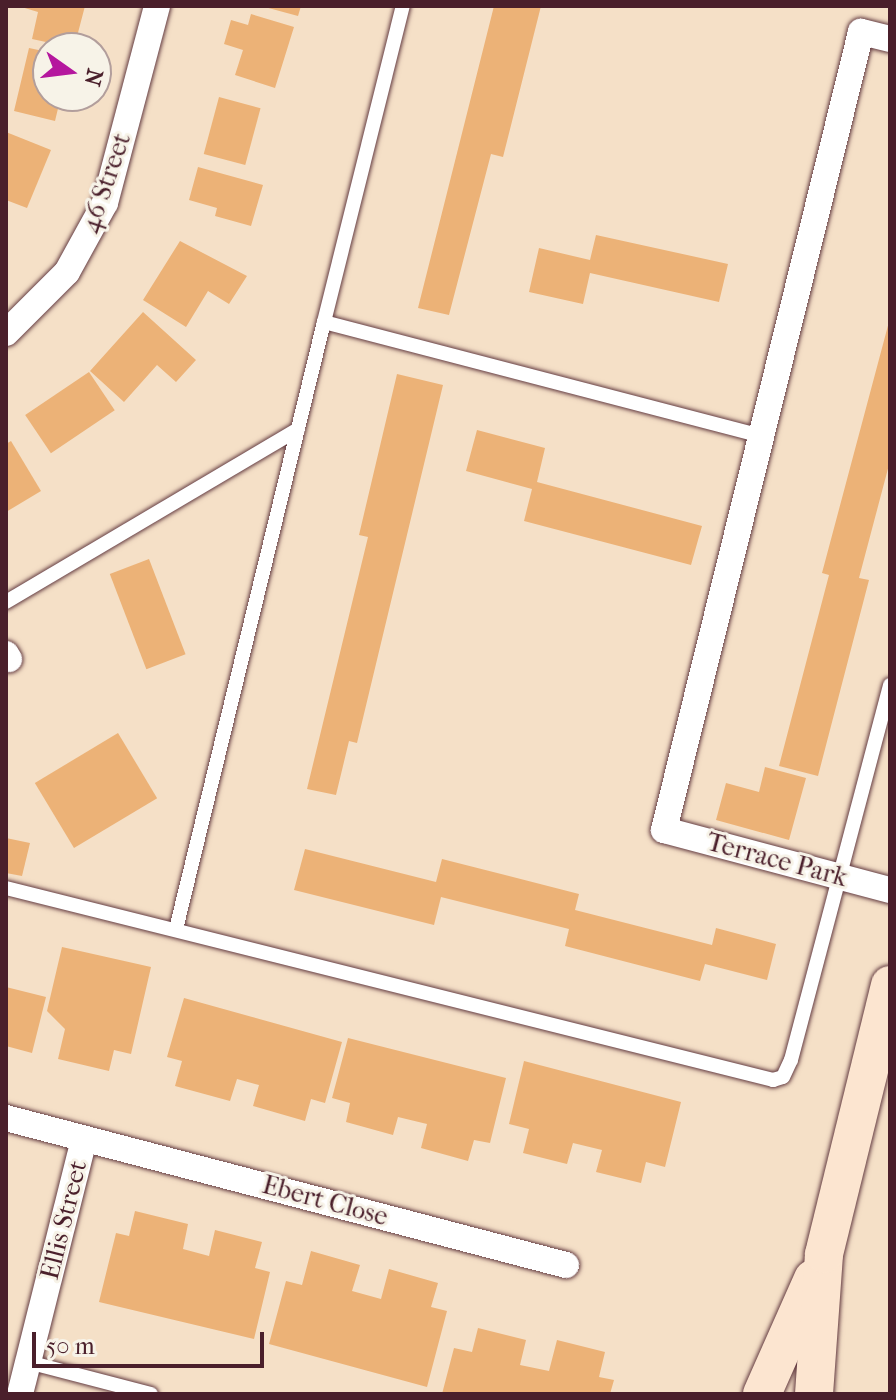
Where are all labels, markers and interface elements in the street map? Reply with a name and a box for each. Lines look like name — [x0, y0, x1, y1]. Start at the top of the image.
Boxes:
north arrow — [32, 32, 112, 112]
text: N — [79, 66, 108, 89]
street label: 46 Street — [74, 129, 138, 237]
street label: Terrace Park — [703, 826, 851, 894]
street label: Ellis Street — [34, 1157, 94, 1283]
street label: Ebert Close — [259, 1169, 391, 1233]
scale bar — [36, 1316, 268, 1366]
text: 50 m — [46, 1332, 95, 1360]

